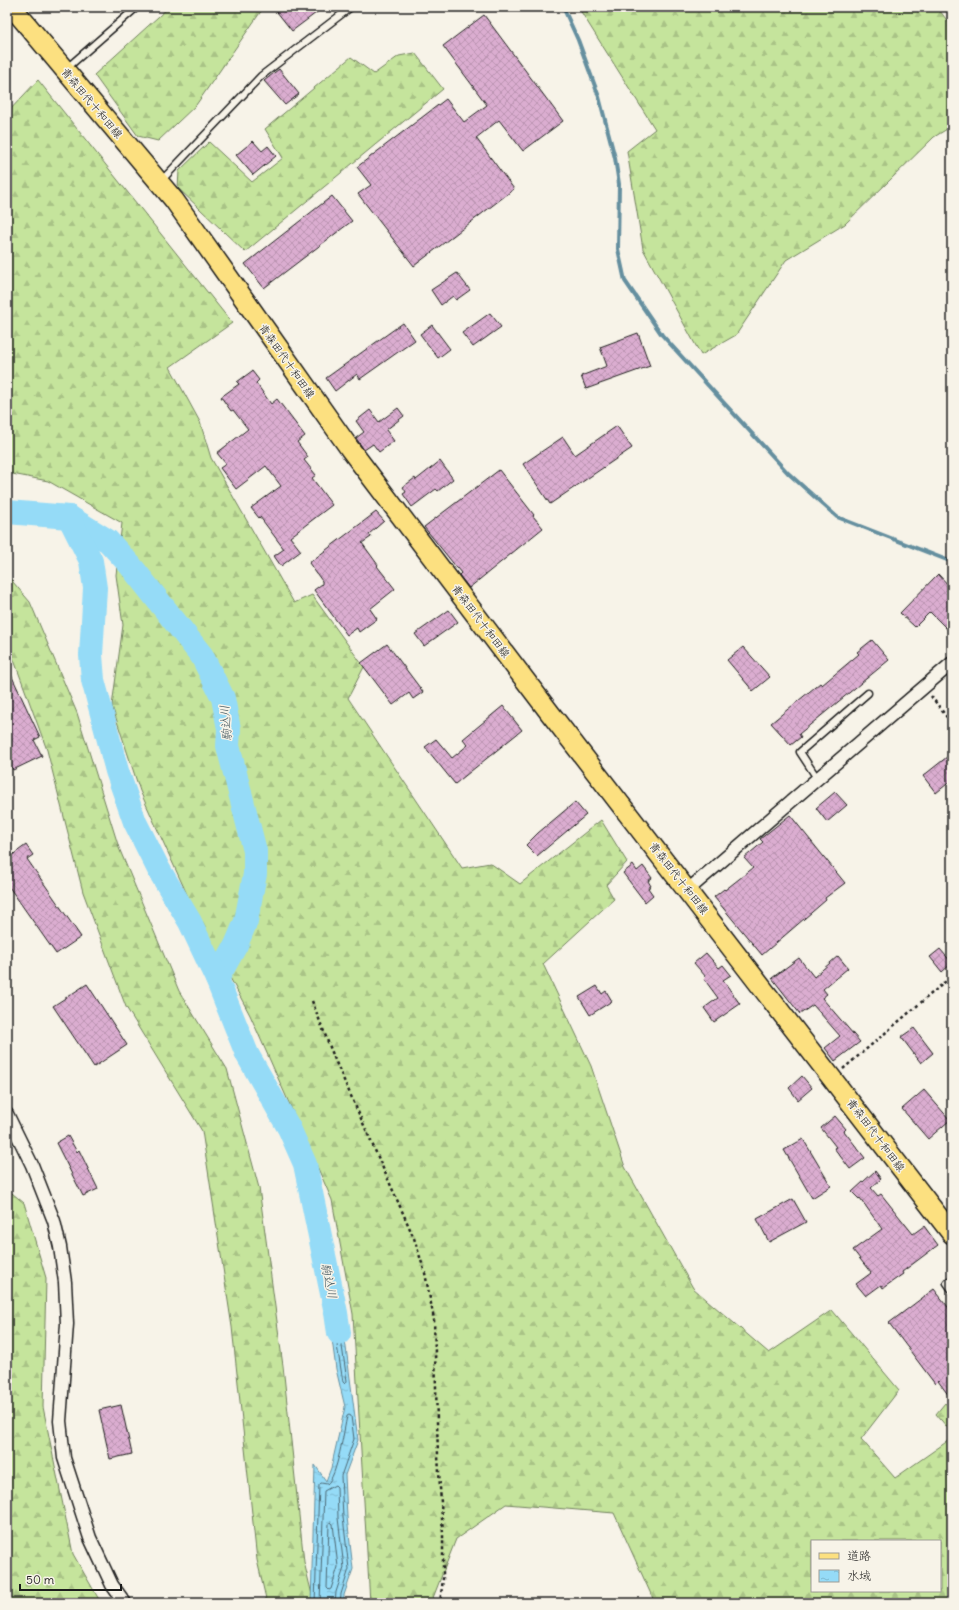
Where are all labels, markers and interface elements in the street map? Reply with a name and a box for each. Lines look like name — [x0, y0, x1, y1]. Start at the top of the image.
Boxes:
street label: 青森田代十和田線 — [58, 65, 126, 141]
street label: 青森田代十和田線 — [256, 321, 318, 401]
street label: 青森田代十和田線 — [449, 582, 513, 660]
water label: 駒込川 — [216, 704, 235, 742]
street label: 青森田代十和田線 — [646, 839, 712, 917]
street label: 青森田代十和田線 — [844, 1096, 908, 1174]
water label: 駒込川 — [318, 1262, 341, 1300]
legend — [811, 1540, 941, 1592]
text: 道路 — [847, 1548, 871, 1563]
scale bar — [20, 1566, 121, 1592]
text: 水域 — [847, 1568, 871, 1583]
text: 50 m — [26, 1572, 55, 1587]

